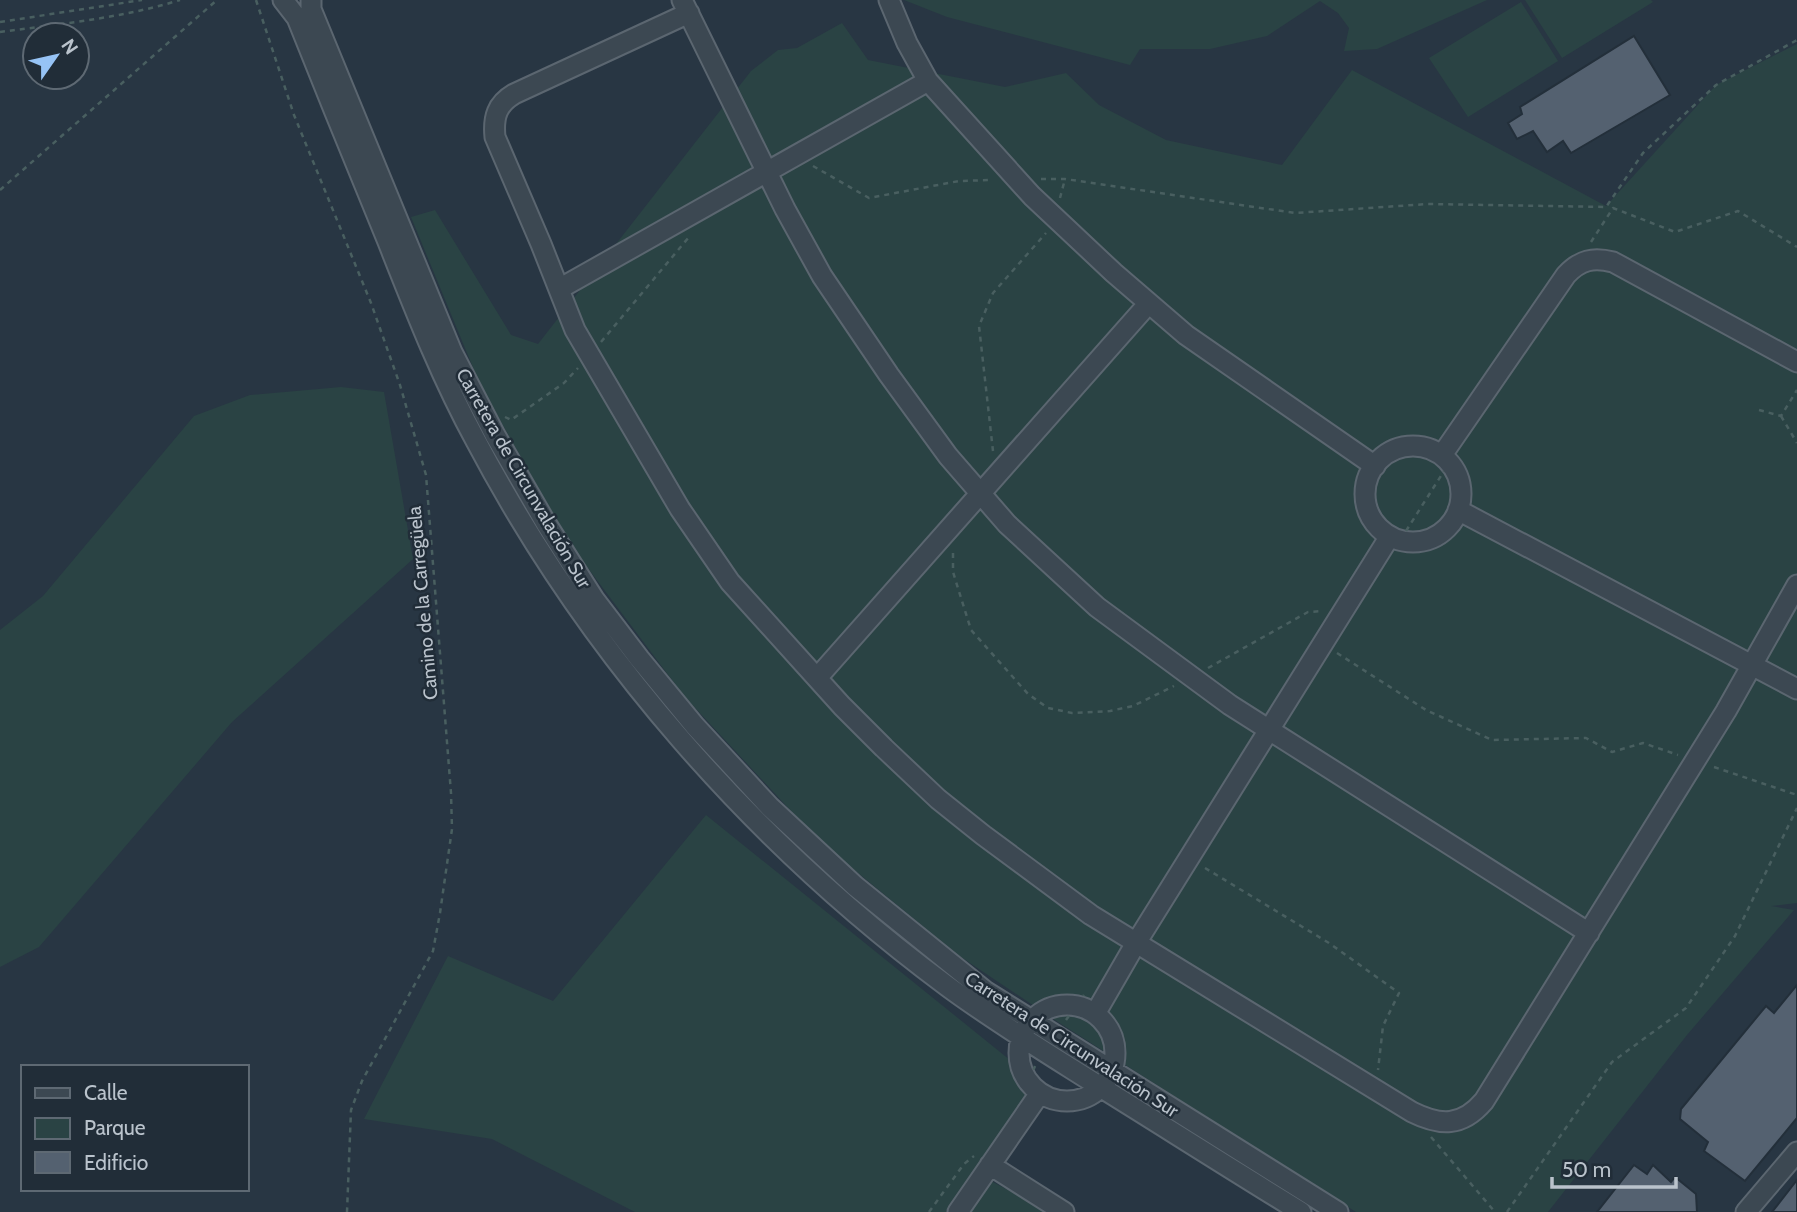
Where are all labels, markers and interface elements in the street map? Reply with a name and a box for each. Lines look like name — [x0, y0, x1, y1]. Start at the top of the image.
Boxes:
north arrow — [21, 21, 91, 91]
text: N — [56, 35, 83, 59]
street label: Carretera de Circunvalación Sur — [451, 364, 596, 592]
street label: Camino de la Carregüela — [403, 505, 442, 701]
street label: Carretera de Circunvalación Sur — [961, 967, 1183, 1122]
legend — [21, 1065, 248, 1191]
text: Calle — [84, 1080, 128, 1105]
text: Parque — [84, 1115, 146, 1140]
scale bar — [1552, 1146, 1676, 1190]
text: Edificio — [84, 1150, 148, 1175]
text: 50 m — [1562, 1157, 1611, 1182]

